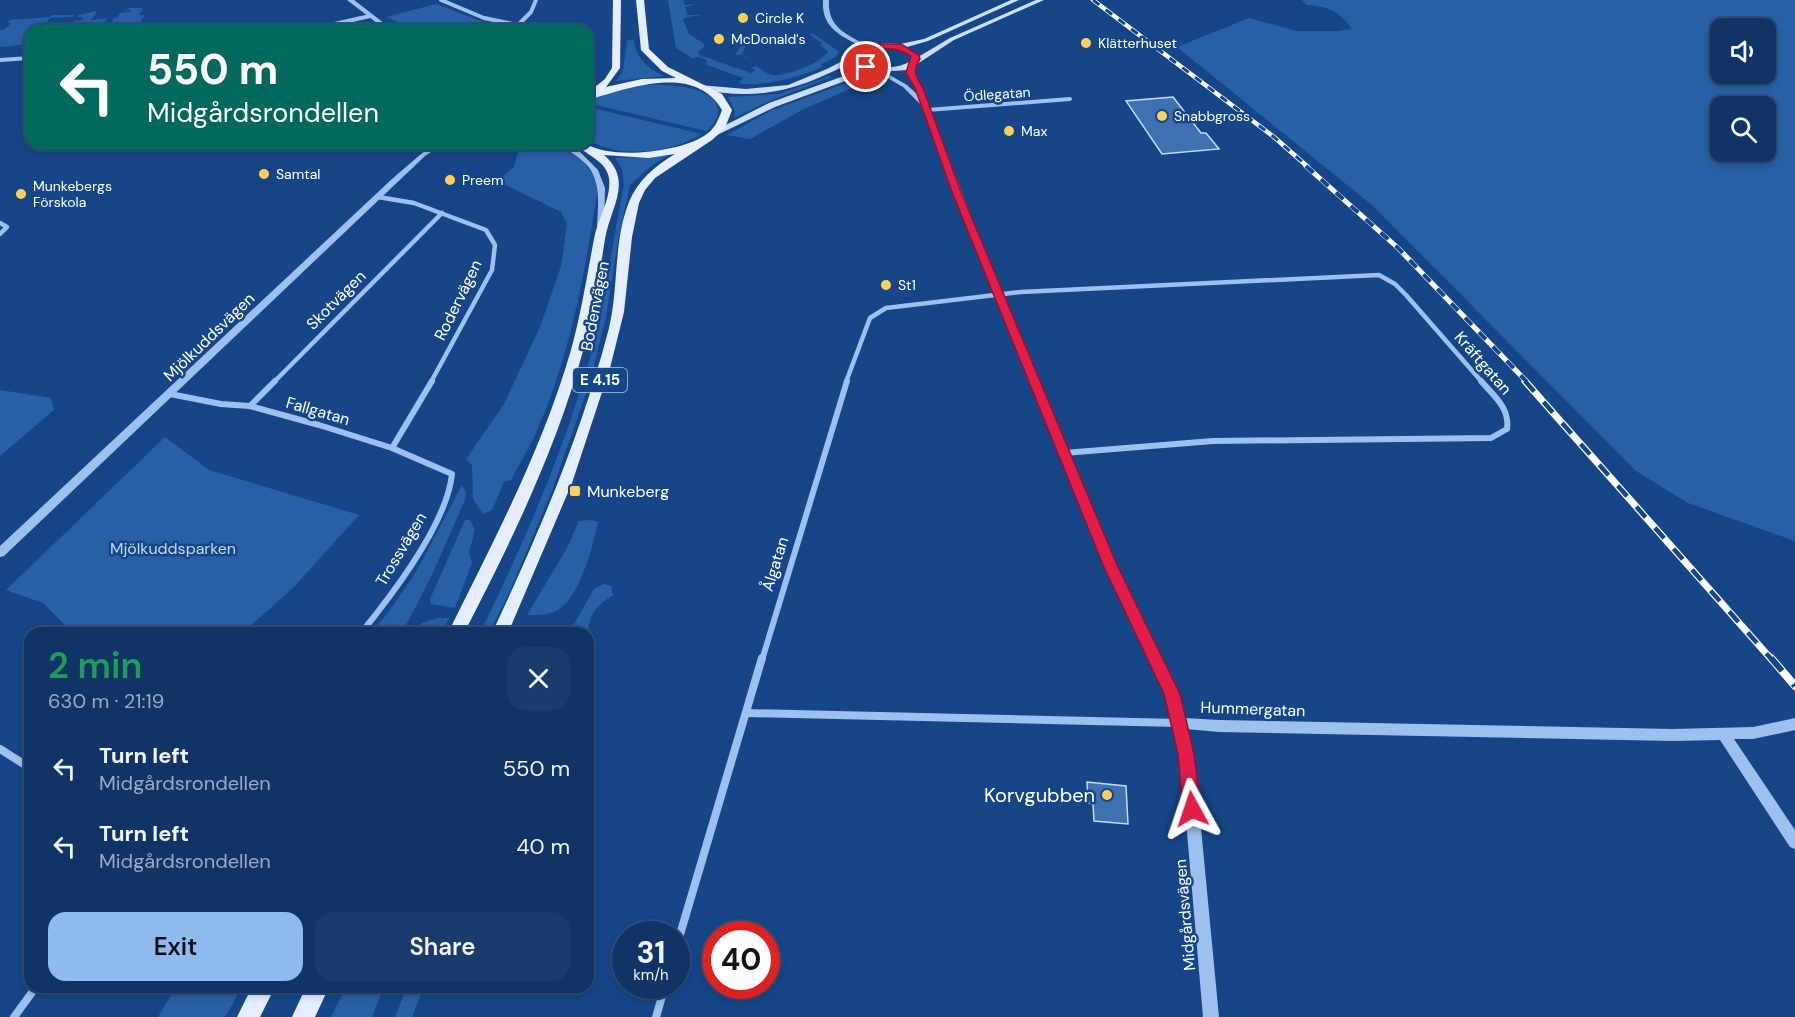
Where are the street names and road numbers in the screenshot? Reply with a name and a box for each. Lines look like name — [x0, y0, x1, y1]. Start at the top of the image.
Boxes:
street label: Ödlegatan — [963, 83, 1031, 105]
street label: Rodervägen — [429, 256, 487, 344]
street label: Bodenvägen — [576, 259, 614, 353]
street label: Skotvägen — [302, 266, 370, 334]
street label: Mjölkuddsvägen — [159, 288, 259, 386]
street label: Kräftgatan — [1450, 327, 1516, 399]
road number: E 4.15 — [573, 368, 627, 392]
street label: Fallgatan — [284, 392, 352, 430]
street label: Trossvägen — [371, 508, 431, 590]
street label: Ålgatan — [757, 534, 793, 594]
street label: Hummergatan — [1200, 697, 1306, 721]
street label: Midgårdsvägen — [1170, 858, 1200, 972]

